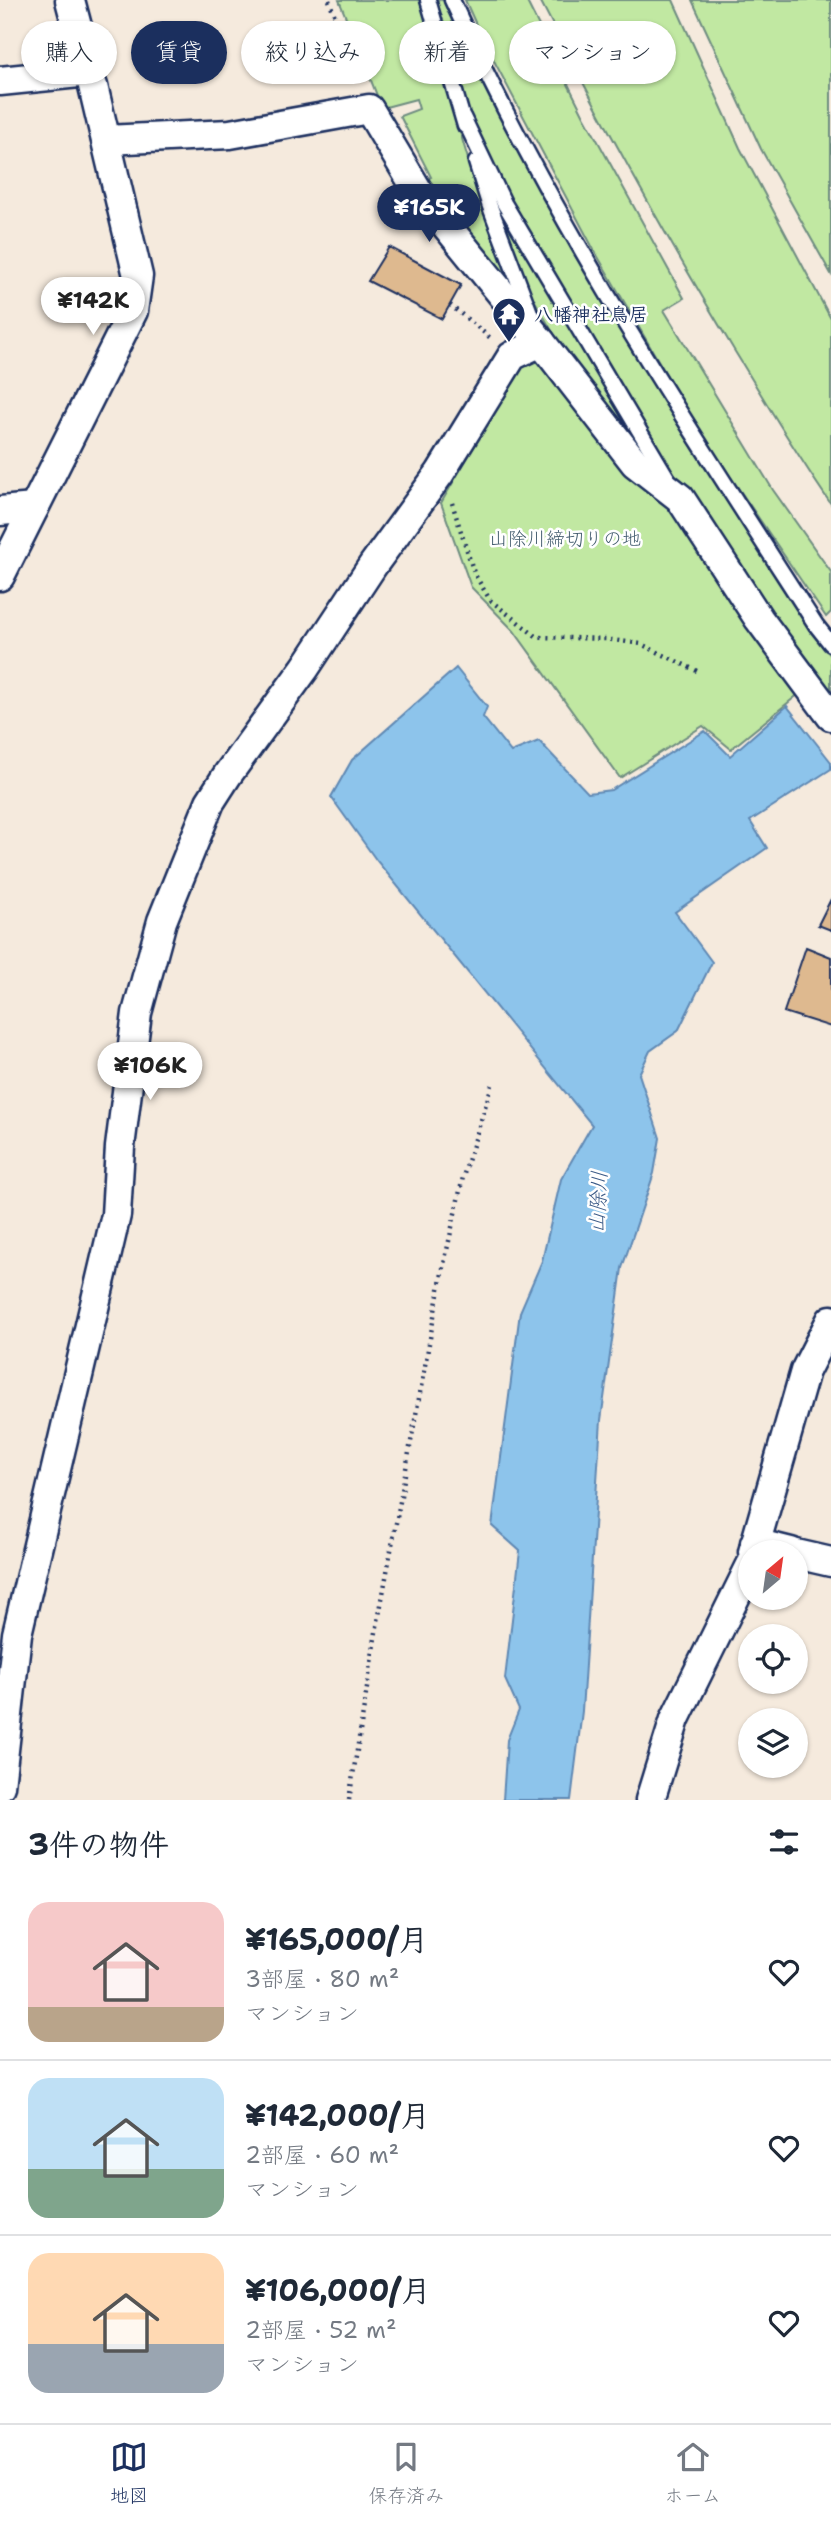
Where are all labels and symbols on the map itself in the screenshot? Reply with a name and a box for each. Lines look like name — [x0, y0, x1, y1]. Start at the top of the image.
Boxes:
pin: ¥165K — [380, 184, 478, 244]
pin: ¥142K — [44, 278, 142, 337]
temple icon: 八幡神社鳥居 — [490, 295, 528, 344]
place label: 八幡神社鳥居 — [534, 302, 648, 327]
park label: 山除川締切りの地 — [489, 526, 641, 551]
pin: ¥106K — [101, 1042, 199, 1102]
water label: 山除川 — [582, 1170, 614, 1234]
north arrow — [738, 1540, 808, 1610]

